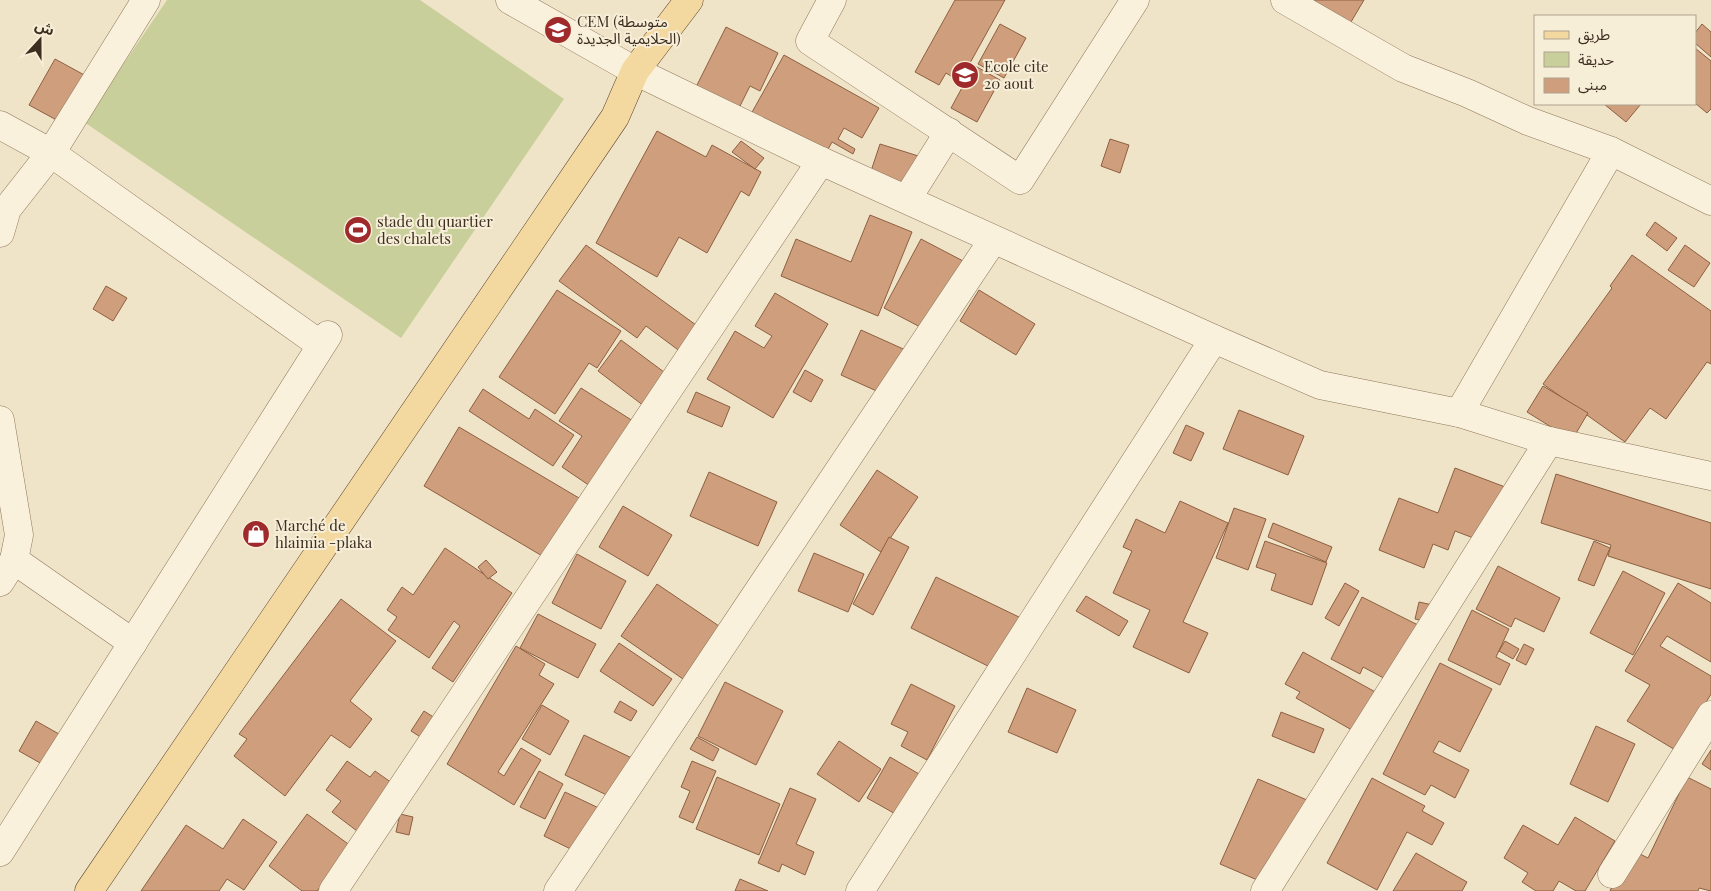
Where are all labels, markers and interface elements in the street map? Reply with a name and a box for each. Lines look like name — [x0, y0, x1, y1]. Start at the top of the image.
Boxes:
place label: CEM (متوسطة الحلايمية الجديدة) — [577, 11, 681, 48]
north arrow — [15, 15, 65, 65]
text: ش — [32, 15, 57, 40]
school or university icon: CEM (متوسطة الحلايمية الجديدة) — [543, 15, 573, 45]
legend — [1534, 15, 1696, 105]
text: طريق — [1578, 24, 1610, 45]
text: حديقة — [1578, 49, 1614, 69]
place label: Ecole cite 20 aout — [984, 56, 1049, 93]
school or university icon: Ecole cite 20 aout — [950, 60, 980, 90]
text: مبنى — [1578, 74, 1607, 94]
place label: stade du quartier des chalets — [377, 211, 493, 248]
sports icon: stade du quartier des chalets — [343, 215, 373, 245]
place label: Marché de hlaimia -plaka — [275, 515, 373, 552]
shop icon: Marché de hlaimia -plaka — [241, 519, 271, 549]

